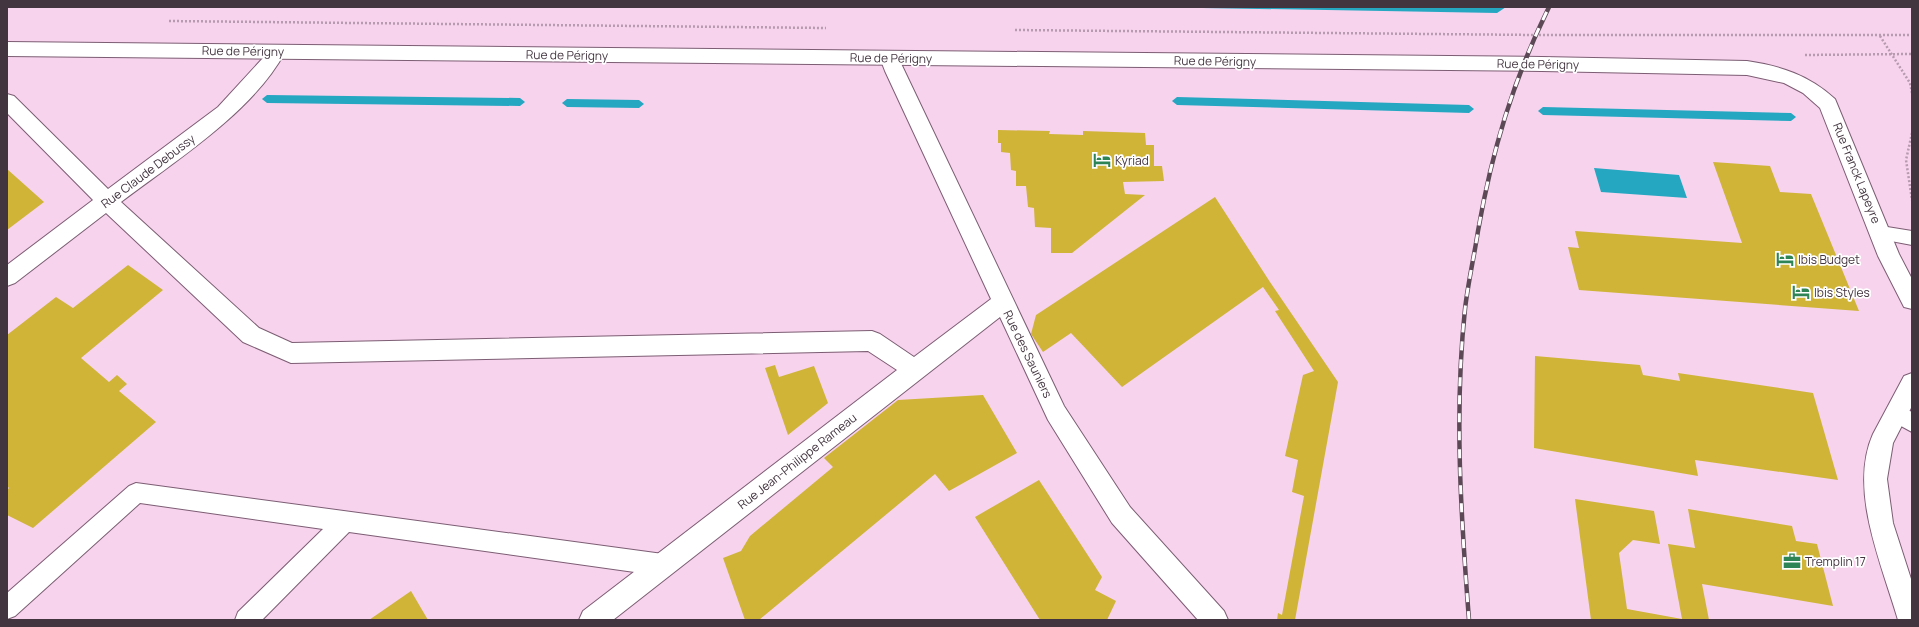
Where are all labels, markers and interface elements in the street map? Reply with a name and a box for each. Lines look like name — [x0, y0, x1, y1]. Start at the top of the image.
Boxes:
street label: Rue de Périgny — [202, 42, 285, 60]
street label: Rue de Périgny — [526, 46, 609, 64]
street label: Rue de Périgny — [850, 49, 933, 67]
street label: Rue de Périgny — [1174, 52, 1257, 70]
street label: Rue de Périgny — [1497, 55, 1580, 73]
street label: Rue Franck Lapeyre — [1829, 120, 1885, 226]
street label: Rue Claude Debussy — [97, 130, 199, 212]
hotel icon: Kyriad — [1092, 150, 1112, 170]
place label: Kyriad — [1115, 152, 1149, 169]
hotel icon: Ibis Budget — [1775, 249, 1795, 269]
place label: Ibis Budget — [1798, 251, 1860, 268]
hotel icon: Ibis Styles — [1791, 282, 1811, 302]
place label: Ibis Styles — [1814, 284, 1870, 301]
street label: Rue des Sauniers — [999, 307, 1057, 401]
street label: Rue Jean-Philippe Rameau — [734, 409, 860, 513]
office icon: Tremplin 17 — [1782, 551, 1802, 571]
place label: Tremplin 17 — [1805, 553, 1866, 570]

